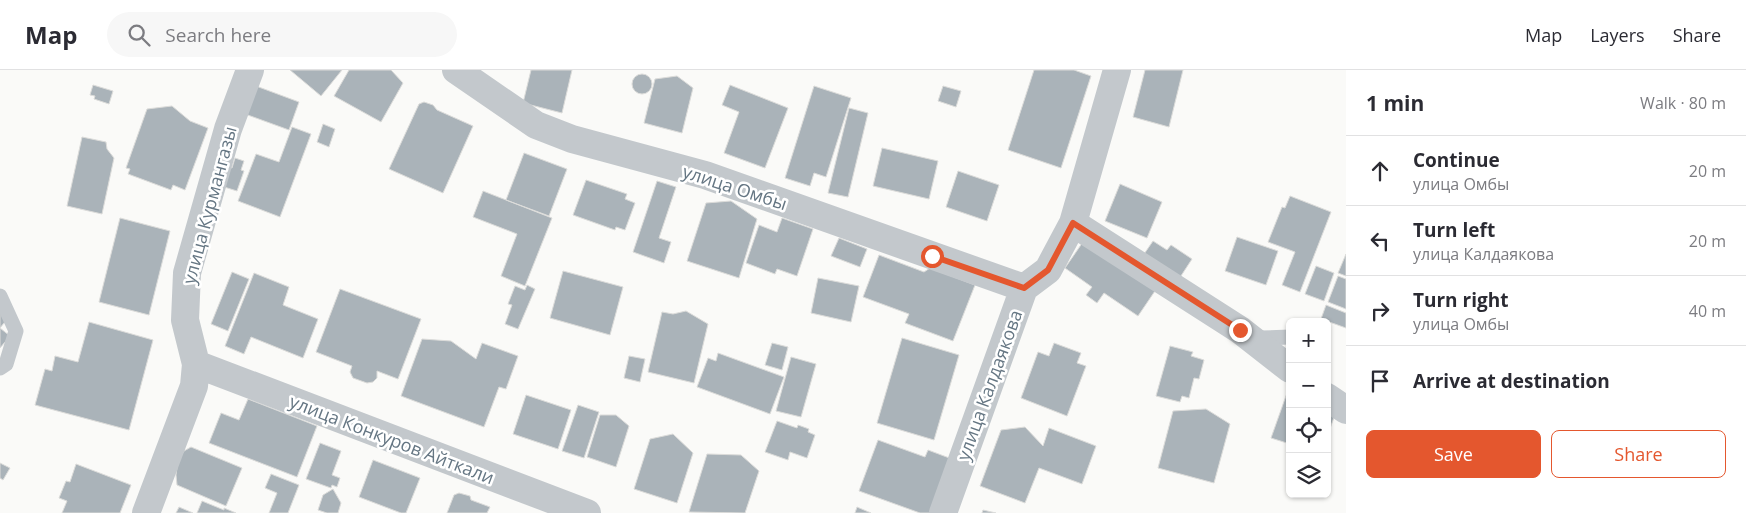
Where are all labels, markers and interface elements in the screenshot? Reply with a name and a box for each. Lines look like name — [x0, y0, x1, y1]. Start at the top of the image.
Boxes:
search box — [107, 12, 457, 57]
text: Map — [25, 18, 77, 51]
icon: search — [125, 21, 153, 49]
text: Search here — [165, 22, 271, 48]
text: Map — [1525, 23, 1562, 47]
text: Layers — [1590, 23, 1645, 47]
text: Share — [1673, 23, 1721, 47]
text: 1 min — [1366, 89, 1424, 117]
text: Walk · 80 m — [1640, 92, 1726, 114]
street label: улица Курмангазы — [176, 123, 242, 287]
text: Continue — [1413, 147, 1500, 173]
icon: ahead — [1366, 157, 1394, 185]
street label: улица Омбы — [680, 159, 790, 215]
text: 20 m — [1689, 160, 1726, 182]
text: улица Омбы — [1413, 173, 1509, 195]
text: Turn left — [1413, 217, 1495, 243]
icon: left — [1366, 227, 1394, 255]
text: 20 m — [1689, 230, 1726, 252]
text: улица Калдаякова — [1413, 243, 1554, 265]
route start — [921, 245, 944, 268]
text: Turn right — [1413, 287, 1508, 313]
icon: right — [1366, 297, 1394, 325]
text: 40 m — [1689, 300, 1726, 322]
street label: улица Калдаякова — [951, 306, 1027, 464]
text: улица Омбы — [1413, 313, 1509, 335]
map controls — [1286, 318, 1331, 498]
button: + — [1286, 318, 1331, 363]
route end — [1229, 319, 1252, 342]
button: − — [1286, 363, 1331, 408]
icon: arrive — [1366, 367, 1394, 395]
text: Arrive at destination — [1413, 368, 1610, 394]
street label: улица Конкуров Айткали — [286, 389, 498, 489]
button: locate — [1286, 408, 1331, 453]
button: Save — [1366, 430, 1541, 478]
button: Share — [1551, 430, 1726, 478]
button: layers — [1286, 453, 1331, 498]

